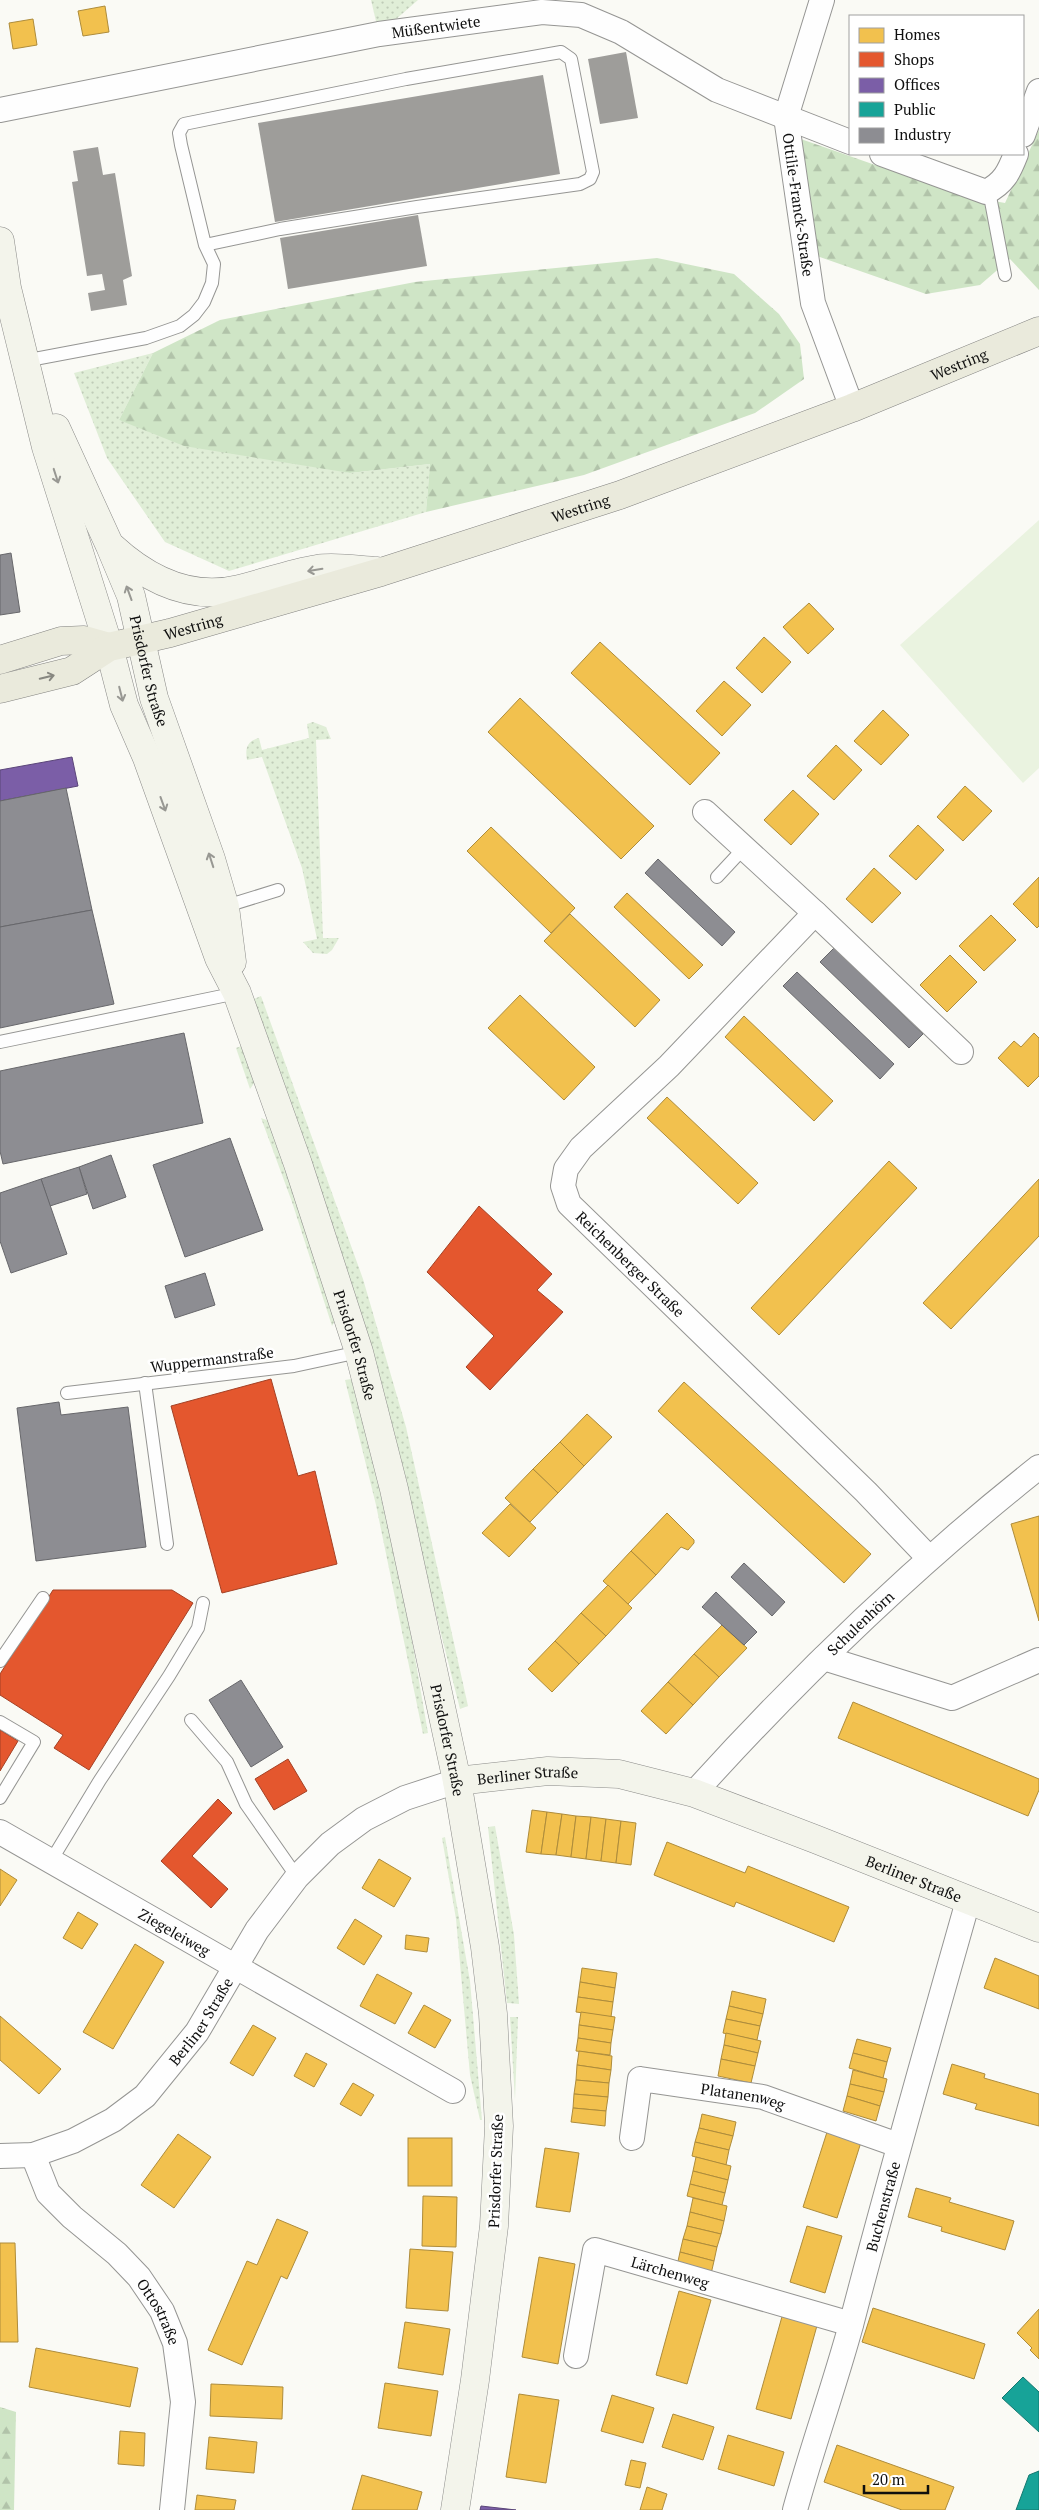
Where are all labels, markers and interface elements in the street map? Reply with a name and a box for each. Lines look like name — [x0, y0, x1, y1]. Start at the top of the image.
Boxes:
street label: Müßentwiete — [390, 10, 482, 42]
legend — [849, 15, 1024, 155]
text: Homes — [894, 24, 940, 44]
text: Shops — [894, 49, 934, 69]
text: Offices — [894, 74, 940, 94]
text: Public — [894, 99, 936, 119]
text: Industry — [894, 124, 951, 144]
street label: Ottilie-Franck-Straße — [778, 132, 819, 278]
street label: Westring — [927, 343, 991, 385]
one-way arrow — [51, 468, 61, 484]
street label: Westring — [549, 489, 613, 526]
one-way arrow — [308, 566, 324, 576]
one-way arrow — [124, 586, 133, 601]
street label: Westring — [162, 608, 226, 644]
street label: Prisdorfer Straße — [126, 613, 173, 729]
one-way arrow — [39, 672, 55, 681]
one-way arrow — [117, 686, 127, 702]
one-way arrow — [159, 795, 168, 811]
one-way arrow — [206, 852, 215, 868]
street label: Reichenberger Straße — [572, 1206, 689, 1321]
street label: Prisdorfer Straße — [330, 1287, 381, 1402]
street label: Wuppermanstraße — [149, 1342, 275, 1376]
street label: Schulenhörn — [822, 1586, 898, 1659]
street label: Prisdorfer Straße — [426, 1682, 469, 1798]
street label: Berliner Straße — [476, 1761, 579, 1789]
street label: Berliner Straße — [863, 1850, 965, 1906]
street label: Ziegeleiweg — [135, 1903, 215, 1961]
street label: Berliner Straße — [164, 1974, 237, 2069]
street label: Platanenweg — [699, 2078, 789, 2115]
street label: Prisdorfer Straße — [483, 2114, 507, 2228]
street label: Buchenstraße — [861, 2159, 904, 2254]
street label: Lärchenweg — [629, 2251, 713, 2293]
street label: Ottostraße — [133, 2274, 185, 2348]
scale bar — [864, 2462, 928, 2494]
text: 20 m — [872, 2469, 905, 2489]

